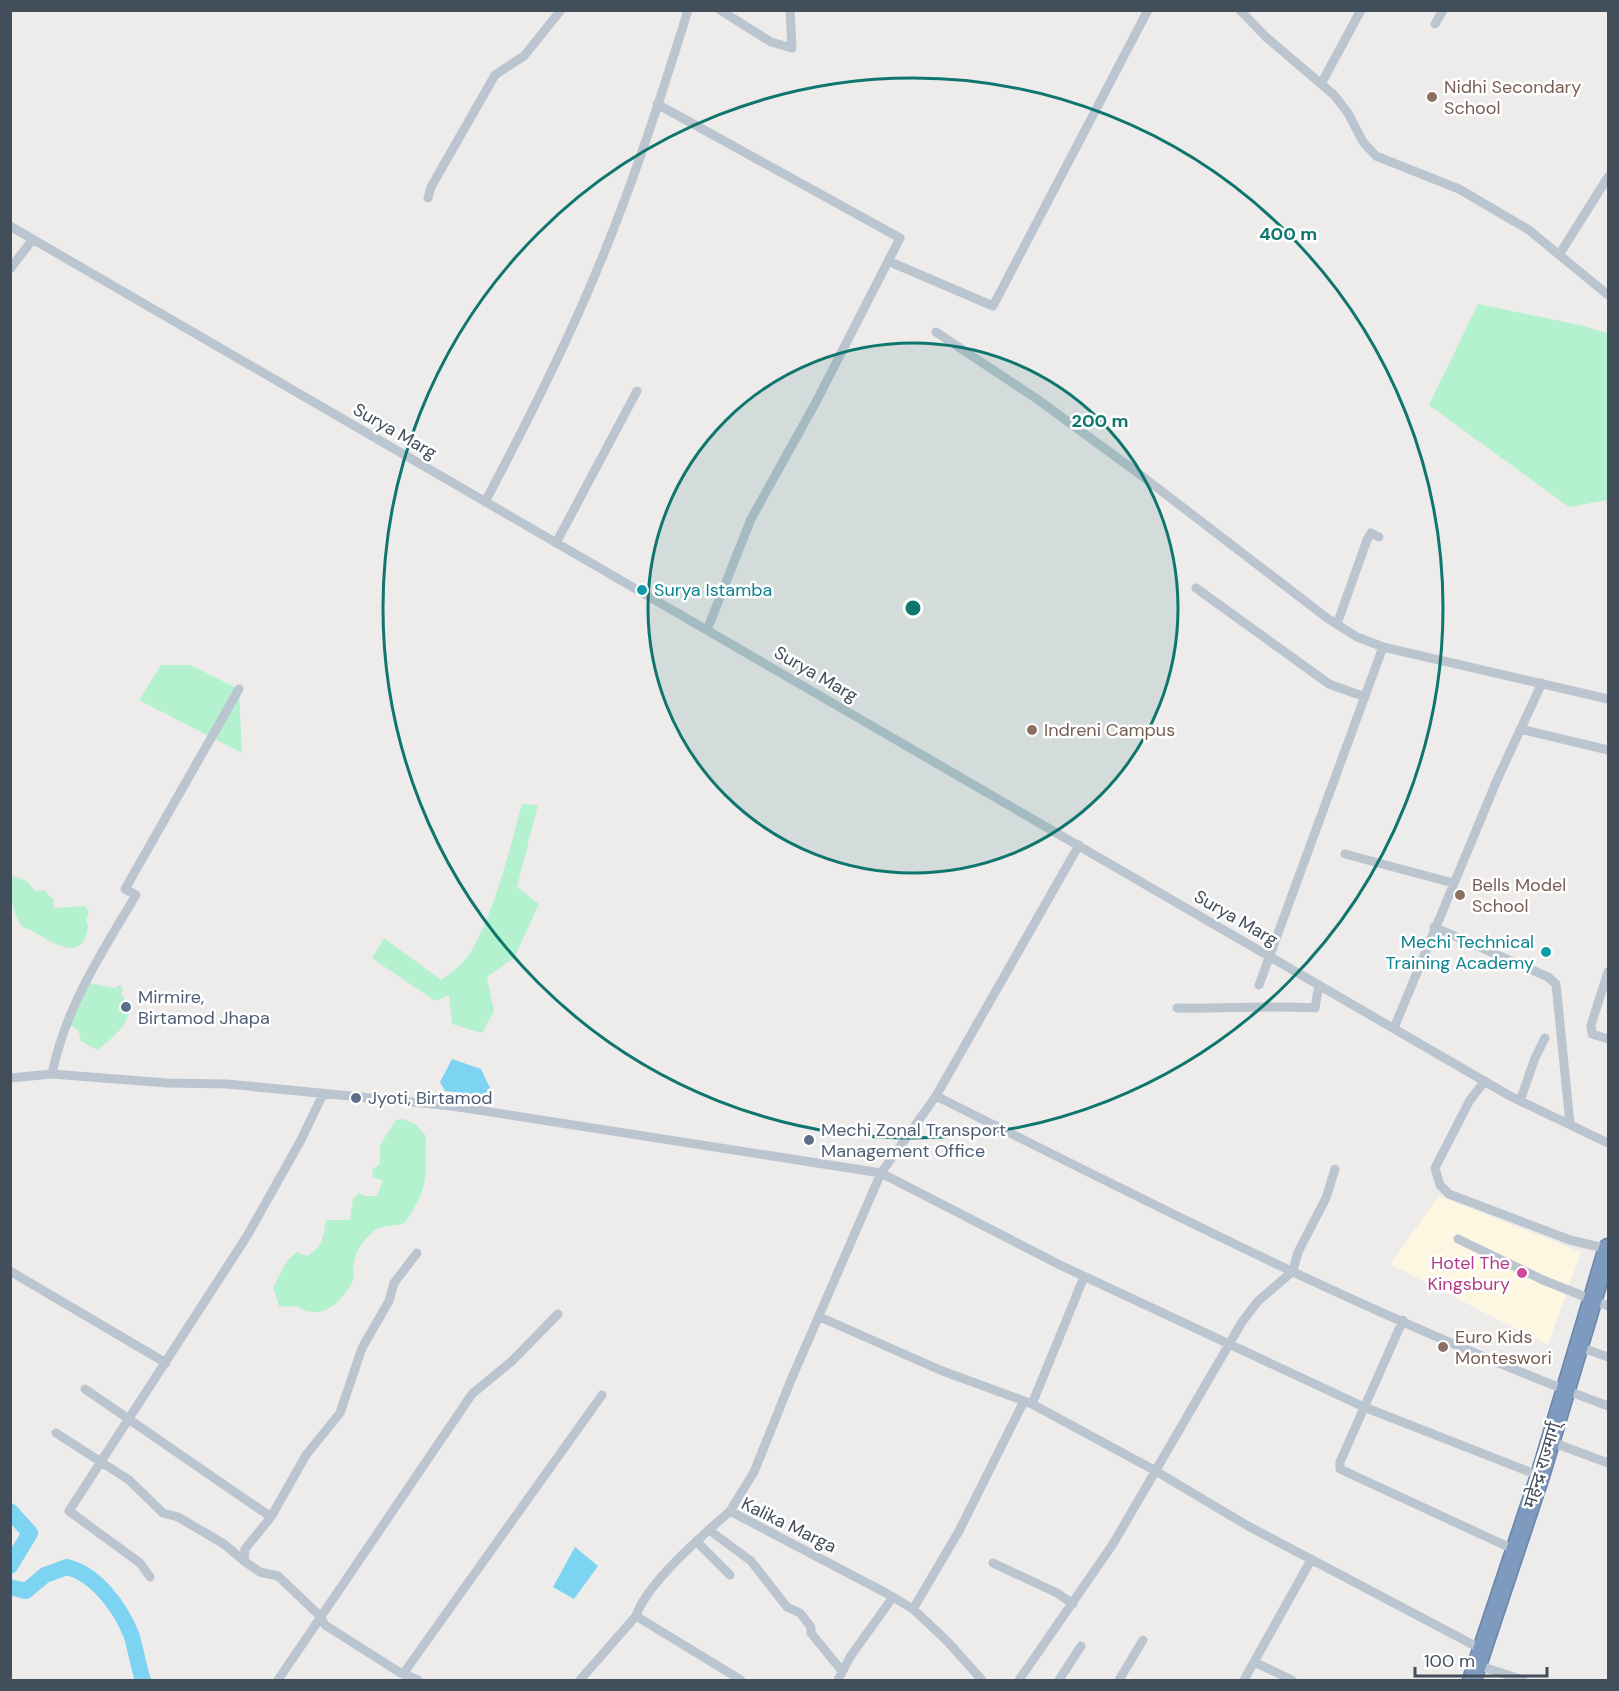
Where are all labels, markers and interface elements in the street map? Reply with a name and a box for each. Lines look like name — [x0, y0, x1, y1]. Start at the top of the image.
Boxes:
place label: Nidhi Secondary School — [1444, 75, 1581, 120]
marker: Nidhi Secondary School — [1425, 90, 1439, 104]
text: 400 m — [1259, 222, 1317, 246]
street label: Surya Marg — [349, 397, 441, 465]
text: 200 m — [1072, 409, 1128, 433]
place label: Surya Istamba — [654, 578, 772, 602]
marker: Surya Istamba — [635, 583, 649, 597]
centre of rings — [903, 598, 923, 618]
street label: Surya Marg — [770, 640, 862, 708]
place label: Indreni Campus — [1044, 718, 1175, 742]
marker: Indreni Campus — [1025, 723, 1039, 737]
place label: Bells Model School — [1472, 873, 1566, 918]
street label: Surya Marg — [1190, 884, 1282, 952]
marker: Bells Model School — [1453, 888, 1467, 902]
place label: Mechi Technical Training Academy — [1386, 930, 1534, 975]
marker: Mechi Technical Training Academy — [1539, 945, 1553, 959]
place label: Mirmire, Birtamod Jhapa — [138, 985, 270, 1030]
marker: Mirmire, Birtamod Jhapa — [119, 1000, 133, 1014]
place label: Jyoti, Birtamod — [368, 1086, 493, 1110]
marker: Jyoti, Birtamod — [349, 1091, 363, 1105]
place label: Mechi Zonal Transport Management Office — [821, 1118, 1006, 1163]
marker: Mechi Zonal Transport Management Office — [802, 1133, 816, 1147]
place label: Hotel The Kingsbury — [1428, 1251, 1510, 1296]
marker: Hotel The Kingsbury — [1515, 1266, 1529, 1280]
place label: Euro Kids Monteswori — [1455, 1325, 1552, 1370]
marker: Euro Kids Monteswori — [1436, 1340, 1450, 1354]
street label: महेन्द्र राज्मार्ग् — [1518, 1417, 1567, 1511]
street label: Kalika Marga — [737, 1492, 841, 1558]
scale bar — [1415, 1640, 1547, 1678]
text: 100 m — [1424, 1649, 1475, 1673]

